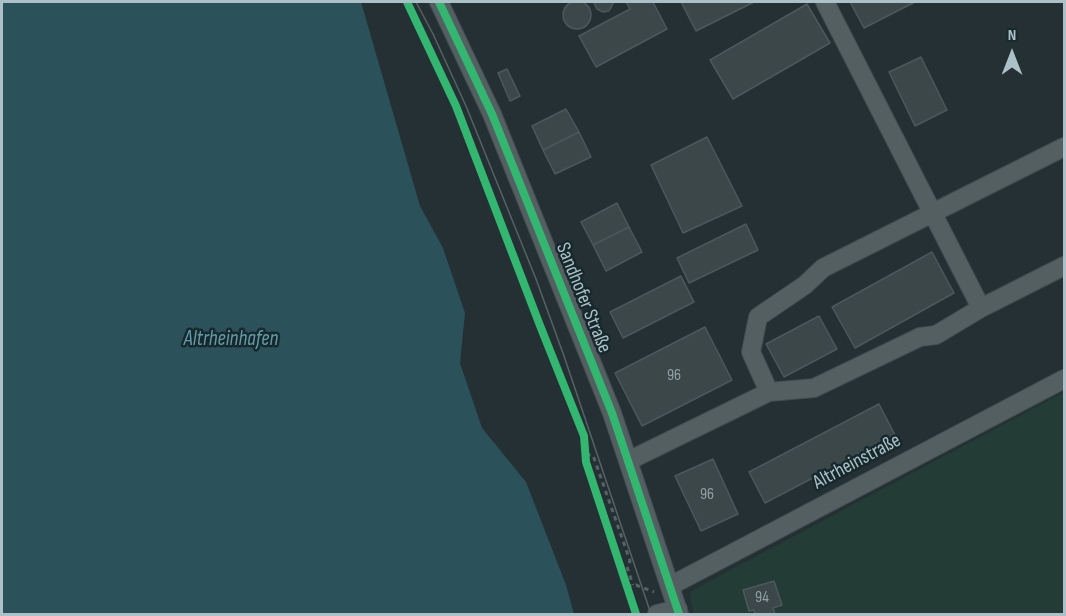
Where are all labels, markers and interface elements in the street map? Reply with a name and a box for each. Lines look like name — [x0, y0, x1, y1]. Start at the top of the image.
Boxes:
north arrow — [982, 24, 1042, 84]
text: N — [1008, 26, 1016, 45]
street label: Sandhofer Straße — [550, 240, 616, 356]
water label: Altrheinhafen — [184, 327, 278, 353]
house number: 96 — [667, 366, 681, 386]
street label: Altrheinstraße — [809, 429, 905, 495]
house number: 96 — [700, 485, 714, 505]
house number: 94 — [755, 588, 769, 608]

